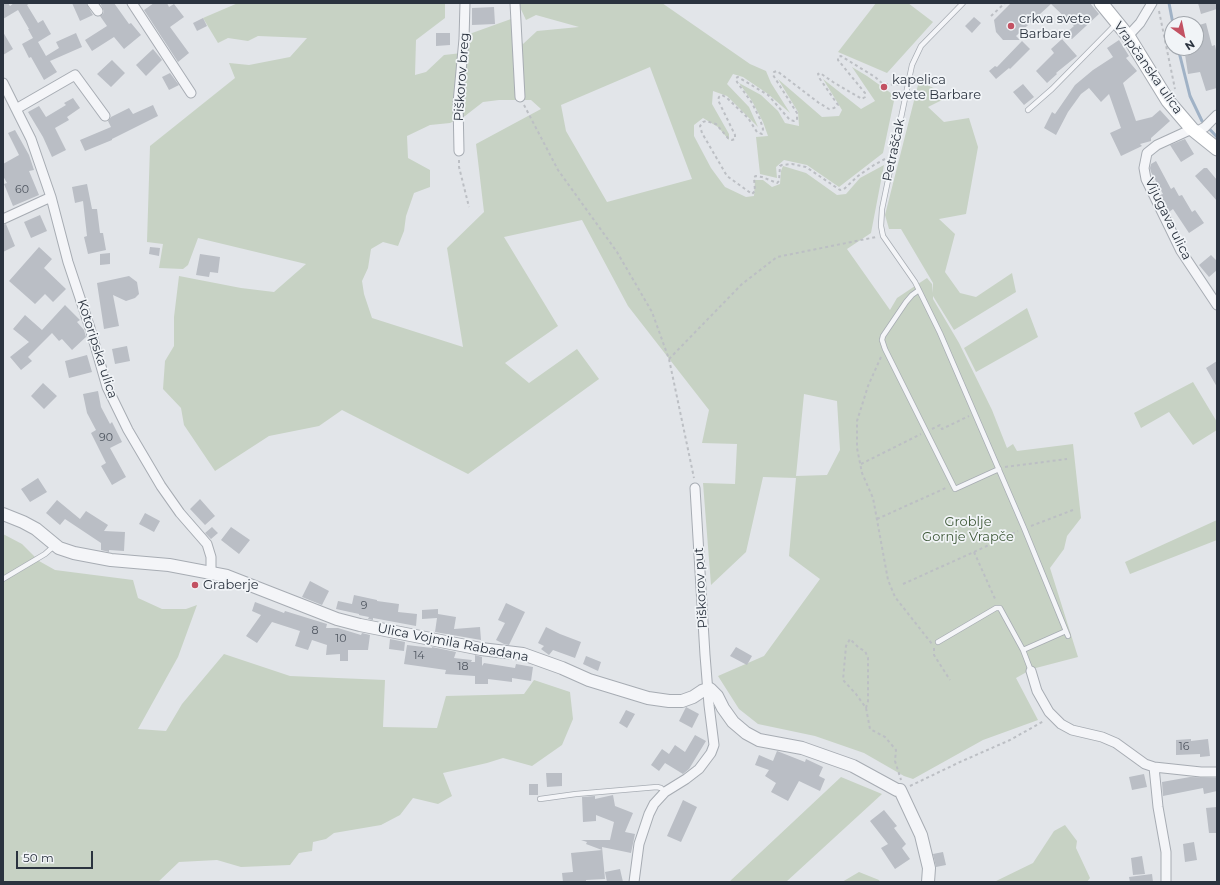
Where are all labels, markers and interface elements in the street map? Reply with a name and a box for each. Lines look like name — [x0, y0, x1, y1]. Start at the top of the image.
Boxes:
place label: crkva svete Barbare — [1019, 11, 1091, 42]
north arrow — [1164, 16, 1204, 56]
street label: Vrapčanska ulica — [1110, 19, 1186, 117]
marker: crkva svete Barbare — [1006, 21, 1016, 31]
street label: Piškorov breg — [451, 32, 473, 122]
text: N — [1182, 37, 1198, 54]
place label: kapelica svete Barbare — [892, 72, 981, 103]
marker: kapelica svete Barbare — [879, 82, 889, 92]
street label: Petraščak — [880, 117, 908, 183]
street label: Vijugava ulica — [1141, 175, 1195, 263]
house number: 60 — [15, 183, 29, 197]
street label: Kotoripska ulica — [74, 297, 120, 401]
house number: 90 — [99, 431, 113, 445]
park label: Groblje Gornje Vrapče — [922, 514, 1014, 545]
street label: Piškorov put — [691, 547, 711, 629]
place label: Graberje — [203, 577, 259, 593]
marker: Graberje — [190, 580, 200, 590]
house number: 9 — [361, 599, 367, 613]
street label: Ulica Vojmila Rabadana — [376, 621, 530, 665]
house number: 8 — [311, 624, 319, 638]
house number: 10 — [335, 632, 347, 646]
house number: 14 — [413, 649, 425, 663]
house number: 18 — [458, 660, 468, 674]
house number: 16 — [1179, 740, 1189, 754]
scale bar — [18, 843, 95, 869]
text: 50 m — [23, 850, 54, 865]

